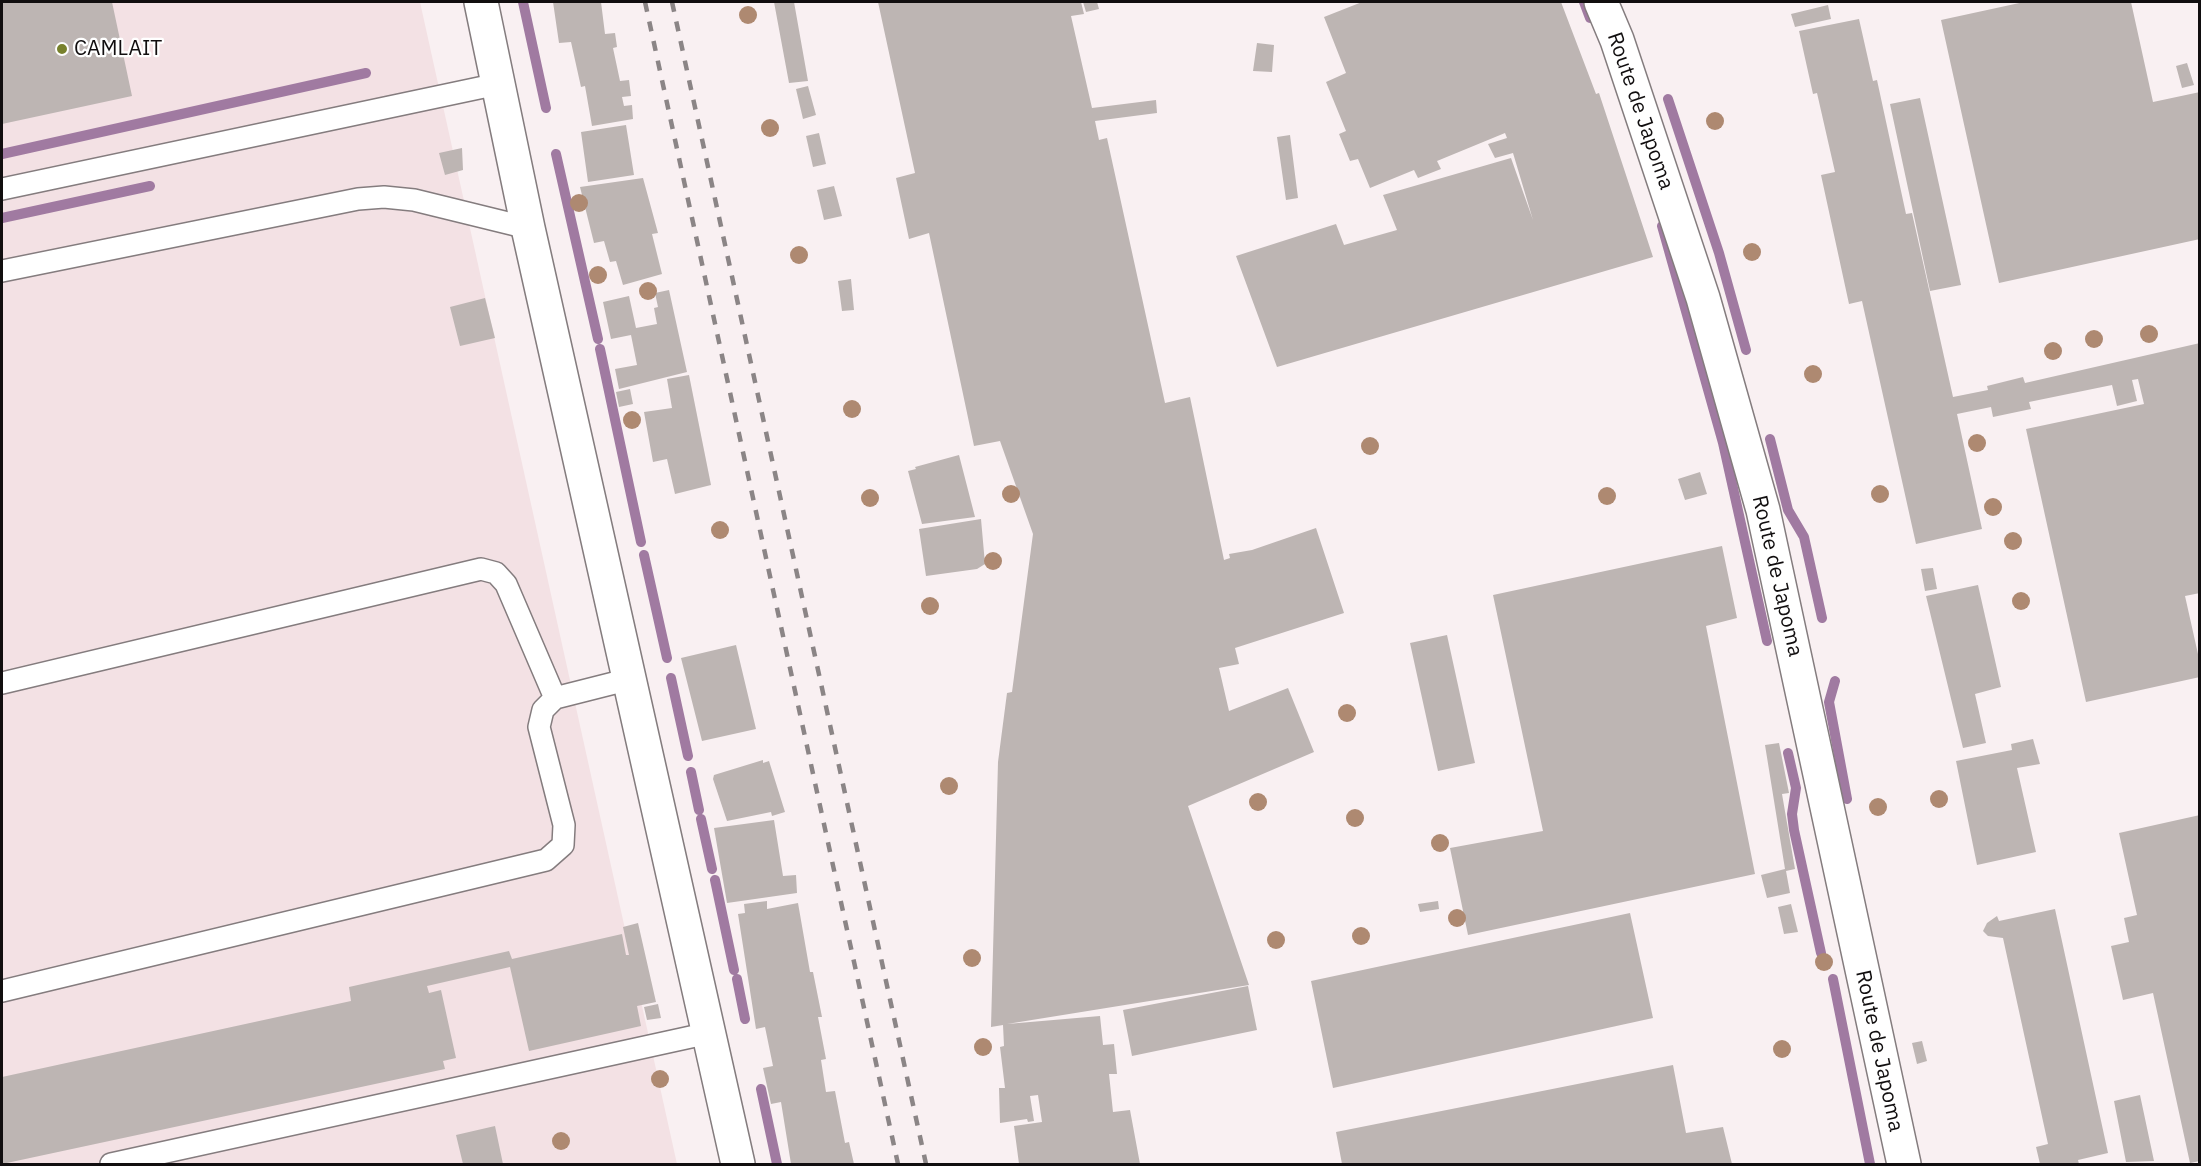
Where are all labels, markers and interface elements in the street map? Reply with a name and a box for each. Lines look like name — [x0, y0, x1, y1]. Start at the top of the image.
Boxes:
street label: Route de Japoma — [1601, 29, 1679, 193]
place label: CAMLAIT — [74, 36, 162, 62]
marker: CAMLAIT — [55, 42, 69, 56]
street label: Route de Japoma — [1746, 493, 1808, 659]
street label: Route de Japoma — [1850, 968, 1908, 1134]

